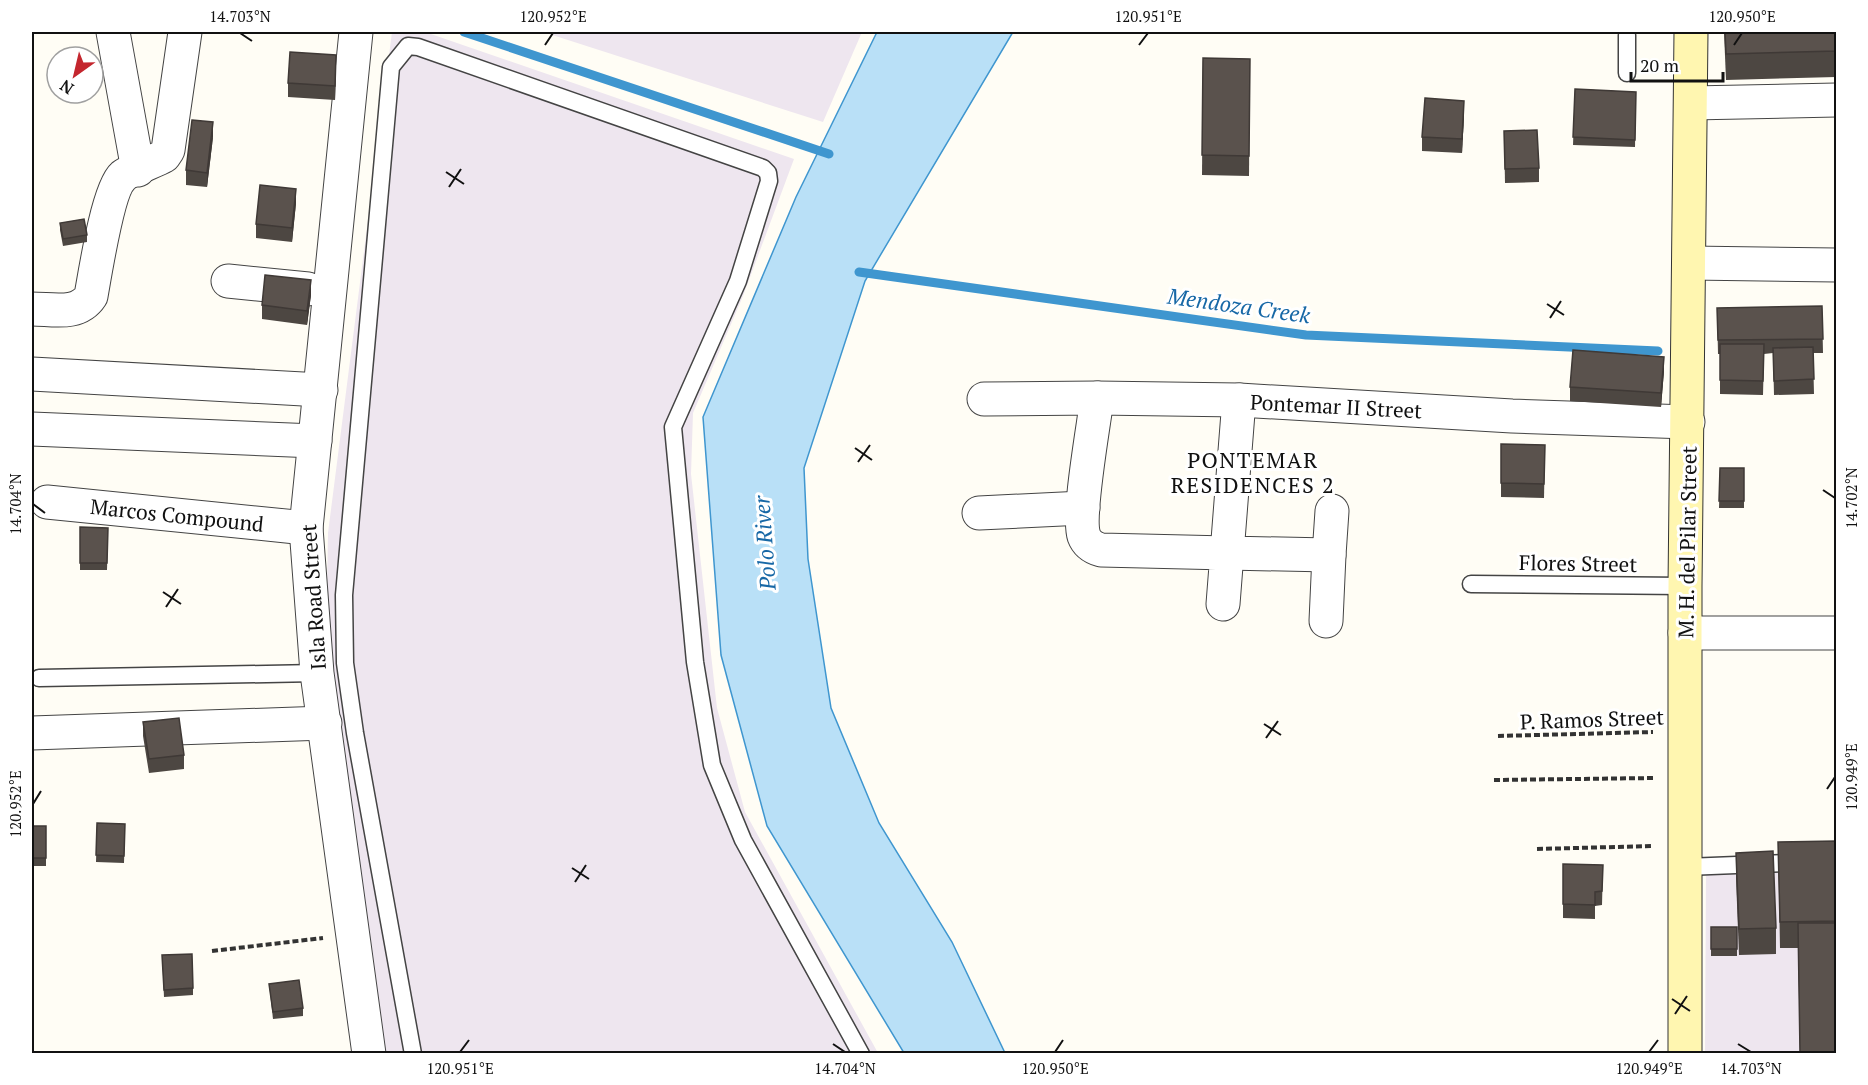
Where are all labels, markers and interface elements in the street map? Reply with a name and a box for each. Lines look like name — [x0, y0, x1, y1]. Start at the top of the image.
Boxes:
text: 14.703°N — [209, 6, 271, 26]
text: 120.952°E — [519, 6, 587, 26]
text: 120.951°E — [1114, 6, 1182, 26]
text: 120.950°E — [1708, 6, 1776, 26]
north arrow — [45, 45, 105, 105]
scale bar — [1631, 45, 1722, 83]
text: 20 m — [1640, 53, 1680, 77]
text: N — [55, 75, 78, 100]
water label: Mendoza Creek — [1165, 281, 1313, 329]
street label: Pontemar II Street — [1249, 388, 1423, 424]
district label: PONTEMAR RESIDENCES 2 — [1171, 445, 1335, 499]
street label: M. H. del Pilar Street — [1671, 445, 1703, 638]
text: 14.702°N — [1841, 467, 1861, 529]
text: 14.704°N — [5, 473, 25, 535]
street label: Marcos Compound — [89, 492, 266, 538]
water label: Polo River — [746, 493, 782, 592]
street label: Isla Road Street — [294, 523, 332, 671]
street label: Flores Street — [1519, 548, 1638, 578]
street label: P. Ramos Street — [1520, 702, 1665, 736]
text: 120.949°E — [1841, 743, 1861, 811]
text: 120.952°E — [5, 770, 25, 838]
text: 120.951°E — [426, 1058, 494, 1078]
text: 14.704°N — [814, 1058, 876, 1078]
text: 120.950°E — [1021, 1058, 1089, 1078]
text: 120.949°E — [1615, 1058, 1683, 1078]
text: 14.703°N — [1720, 1058, 1782, 1078]

